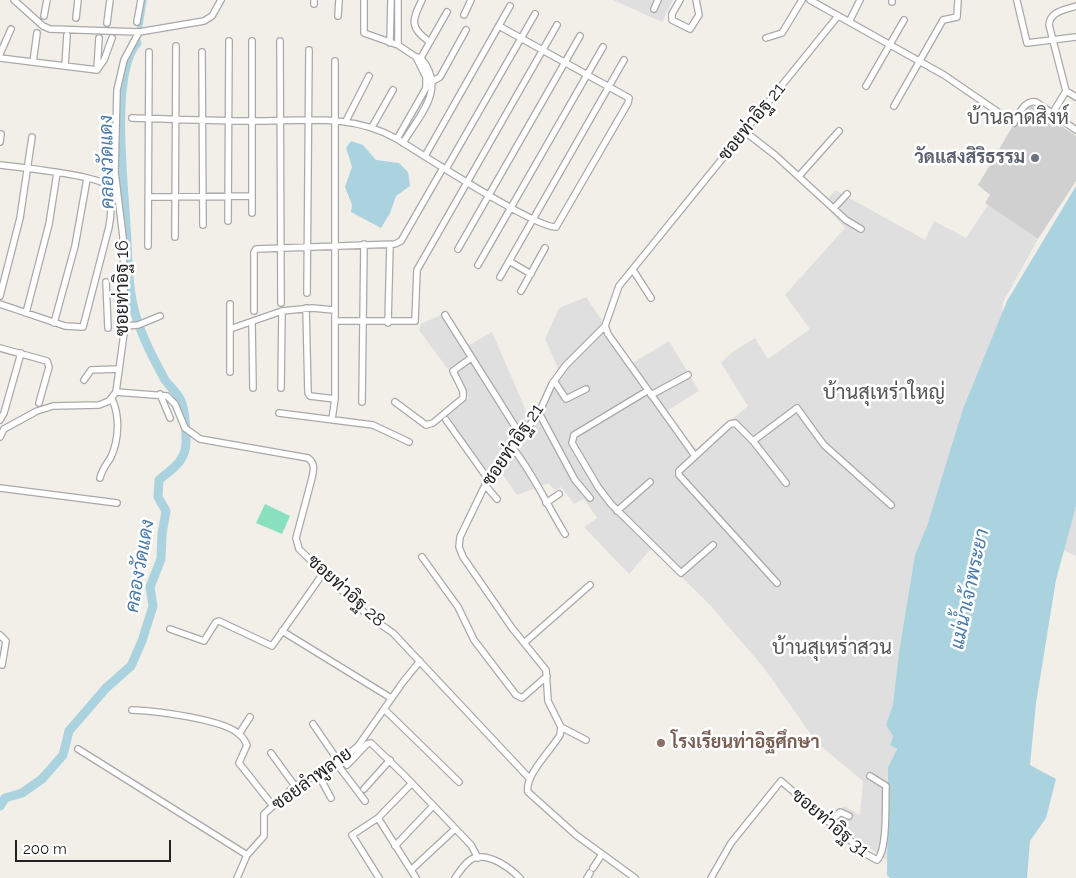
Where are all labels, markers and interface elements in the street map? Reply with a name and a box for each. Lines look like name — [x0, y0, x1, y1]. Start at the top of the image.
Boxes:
street label: ซอยท่าอิฐ 21 — [714, 79, 790, 165]
district label: บ้านลาดสิงห์ — [967, 106, 1069, 130]
water label: คลองวัดแดง — [95, 115, 119, 209]
place label: วัดแสงสิริธรรม — [914, 147, 1025, 169]
marker: วัดแสงสิริธรรม — [1029, 152, 1041, 164]
street label: ซอยท่าอิฐ 16 — [112, 240, 134, 336]
district label: บ้านสุเหร่าใหญ่ — [823, 381, 945, 405]
street label: ซอยท่าอิฐ 21 — [478, 400, 548, 490]
water label: คลองวัดแดง — [121, 518, 159, 614]
water label: แม่น้ำเจ้าพระยา — [946, 527, 994, 651]
street label: ซอยท่าอิฐ 28 — [303, 550, 389, 632]
district label: บ้านสุเหร่าสวน — [772, 636, 892, 660]
place label: โรงเรียนท่าอิฐศึกษา — [671, 732, 820, 754]
marker: โรงเรียนท่าอิฐศึกษา — [655, 737, 667, 749]
street label: ซอยลำพูลาย — [268, 743, 356, 815]
street label: ซอยท่าอิฐ 31 — [787, 784, 873, 862]
scale bar — [18, 830, 174, 862]
text: 200 m — [23, 840, 67, 858]

